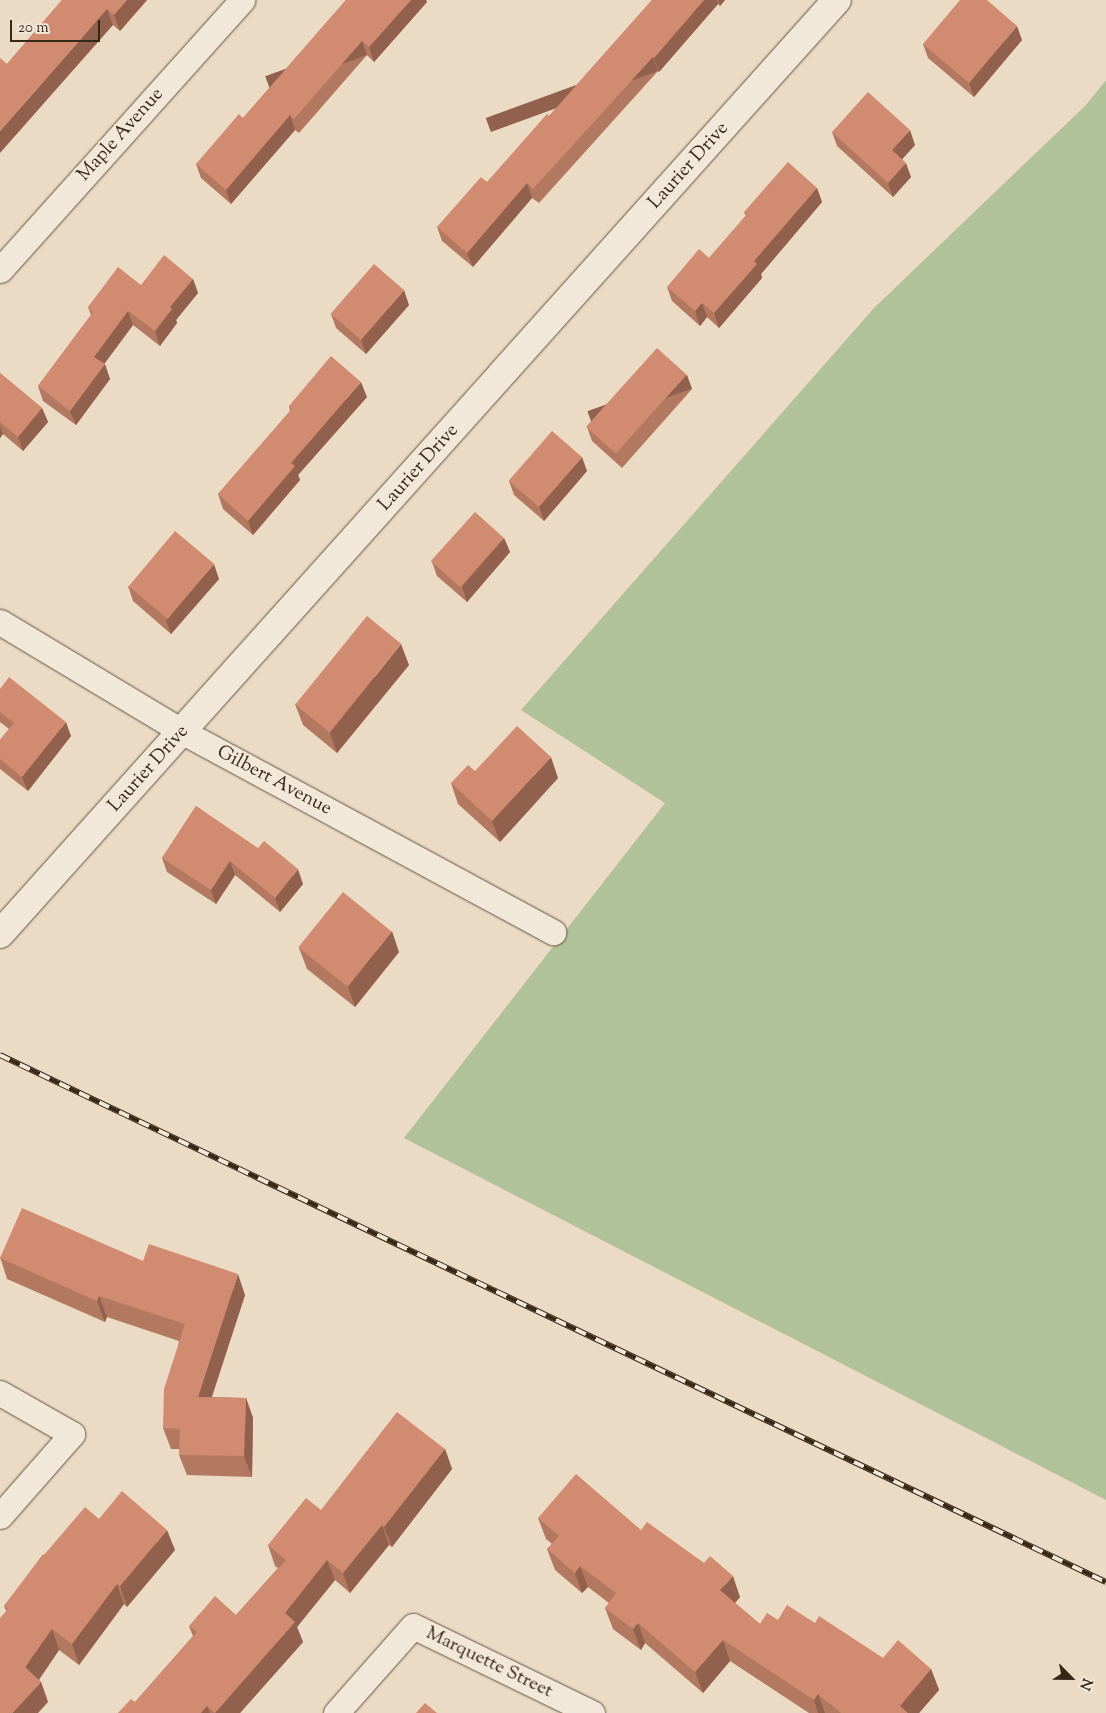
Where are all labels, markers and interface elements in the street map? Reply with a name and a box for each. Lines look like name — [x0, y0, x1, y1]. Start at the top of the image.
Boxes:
scale bar — [12, 10, 102, 42]
text: 20 m — [18, 18, 49, 39]
street label: Maple Avenue — [73, 84, 169, 186]
street label: Laurier Drive — [644, 118, 734, 214]
street label: Laurier Drive — [374, 420, 464, 516]
street label: Laurier Drive — [104, 721, 194, 817]
street label: Gilbert Avenue — [213, 741, 335, 821]
street label: Marquette Street — [422, 1622, 556, 1704]
north arrow — [1046, 1653, 1096, 1703]
text: N — [1073, 1675, 1096, 1693]

